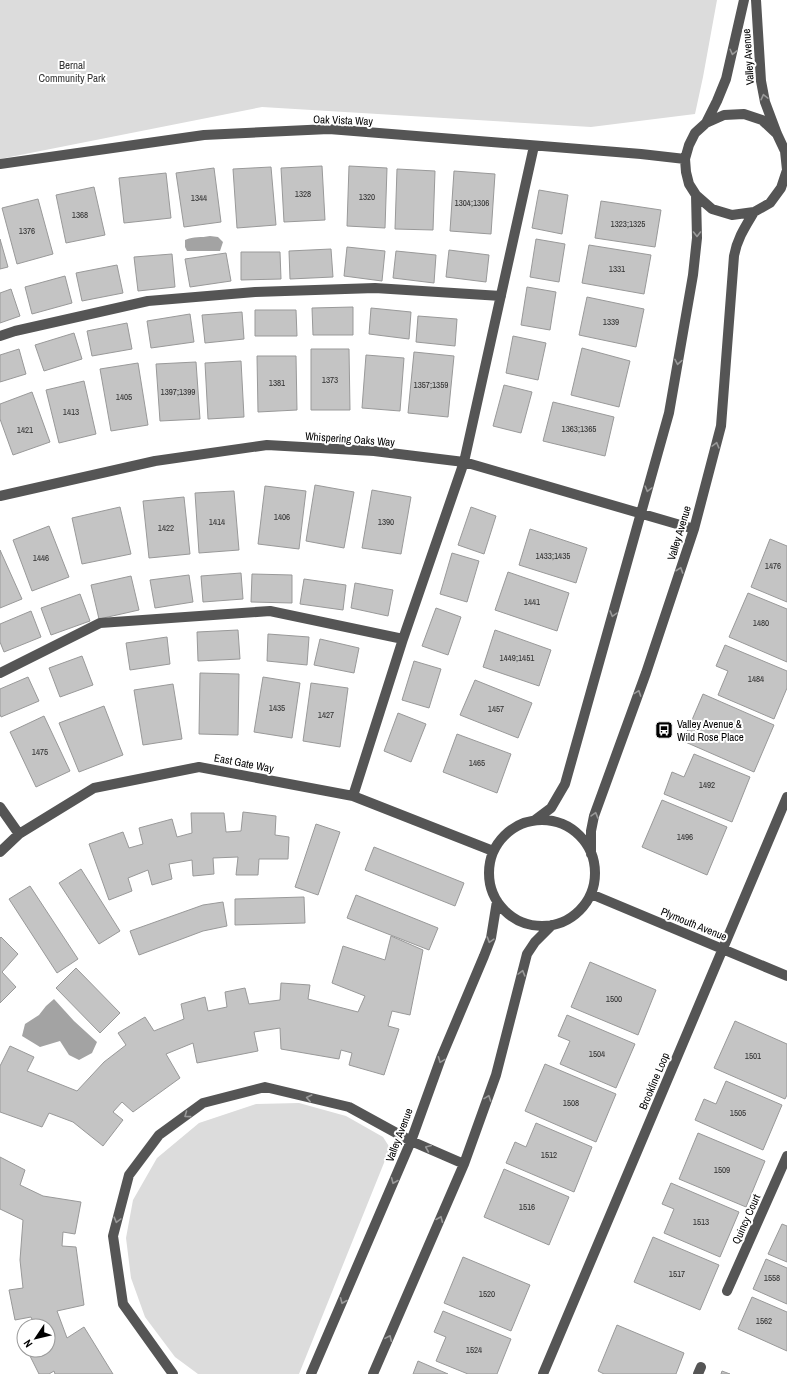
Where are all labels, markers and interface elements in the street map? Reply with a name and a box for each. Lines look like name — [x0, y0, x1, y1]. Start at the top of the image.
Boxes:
street label: Valley Avenue — [739, 28, 757, 86]
one-way arrow — [729, 48, 738, 55]
park label: Bernal Community Park — [38, 58, 106, 85]
one-way arrow — [761, 94, 769, 101]
street label: Oak Vista Way — [313, 112, 374, 128]
house number: 1328 — [295, 188, 311, 200]
house number: 1320 — [359, 191, 375, 203]
house number: 1344 — [191, 192, 207, 204]
house number: 1304;1306 — [455, 197, 489, 209]
house number: 1368 — [72, 209, 88, 221]
house number: 1323;1325 — [611, 218, 645, 230]
house number: 1376 — [19, 225, 35, 237]
one-way arrow — [693, 231, 701, 237]
house number: 1331 — [609, 263, 625, 275]
house number: 1339 — [603, 316, 619, 328]
one-way arrow — [674, 359, 682, 365]
house number: 1373 — [322, 374, 338, 386]
house number: 1381 — [269, 377, 285, 389]
house number: 1357;1359 — [414, 379, 448, 391]
house number: 1397;1399 — [161, 386, 195, 398]
house number: 1405 — [116, 391, 132, 403]
house number: 1413 — [63, 406, 79, 418]
house number: 1363;1365 — [562, 423, 596, 435]
house number: 1421 — [17, 424, 33, 436]
street label: Whispering Oaks Way — [305, 429, 396, 449]
one-way arrow — [711, 442, 720, 449]
one-way arrow — [644, 485, 653, 492]
street label: Valley Avenue — [664, 504, 694, 562]
house number: 1406 — [274, 511, 290, 523]
house number: 1414 — [209, 516, 225, 528]
house number: 1390 — [378, 516, 394, 528]
house number: 1422 — [158, 522, 174, 534]
house number: 1433;1435 — [536, 550, 570, 562]
house number: 1446 — [33, 552, 49, 564]
house number: 1476 — [765, 560, 781, 572]
one-way arrow — [675, 566, 684, 573]
house number: 1441 — [524, 596, 540, 608]
one-way arrow — [609, 610, 618, 617]
house number: 1480 — [753, 617, 769, 629]
house number: 1449;1451 — [500, 652, 534, 664]
house number: 1484 — [748, 673, 764, 685]
one-way arrow — [634, 690, 642, 697]
house number: 1435 — [269, 702, 285, 714]
house number: 1457 — [488, 703, 504, 715]
house number: 1427 — [318, 709, 334, 721]
place label: Valley Avenue & Wild Rose Place — [677, 717, 744, 744]
bus stop icon: Valley Avenue & Wild Rose Place — [654, 720, 674, 740]
house number: 1475 — [32, 746, 48, 758]
street label: East Gate Way — [213, 750, 275, 776]
house number: 1465 — [469, 757, 485, 769]
house number: 1492 — [699, 779, 715, 791]
one-way arrow — [590, 812, 599, 819]
house number: 1496 — [677, 831, 693, 843]
street label: Plymouth Avenue — [659, 904, 729, 944]
one-way arrow — [486, 936, 495, 943]
one-way arrow — [517, 970, 526, 977]
house number: 1500 — [606, 993, 622, 1005]
house number: 1504 — [589, 1048, 605, 1060]
street label: Brookline Loop — [636, 1050, 672, 1112]
house number: 1501 — [745, 1050, 761, 1062]
one-way arrow — [437, 1056, 445, 1063]
one-way arrow — [306, 1094, 313, 1102]
one-way arrow — [483, 1095, 491, 1102]
house number: 1508 — [563, 1097, 579, 1109]
street label: Valley Avenue — [382, 1106, 416, 1164]
house number: 1505 — [730, 1107, 746, 1119]
one-way arrow — [184, 1110, 191, 1117]
one-way arrow — [424, 1145, 431, 1153]
house number: 1512 — [541, 1149, 557, 1161]
house number: 1509 — [714, 1164, 730, 1176]
one-way arrow — [391, 1177, 399, 1185]
street label: Quincy Court — [729, 1191, 763, 1246]
house number: 1516 — [519, 1201, 535, 1213]
one-way arrow — [113, 1216, 122, 1223]
one-way arrow — [435, 1216, 443, 1224]
house number: 1513 — [693, 1216, 709, 1228]
house number: 1517 — [669, 1268, 685, 1280]
house number: 1558 — [764, 1272, 780, 1284]
house number: 1520 — [479, 1288, 495, 1300]
one-way arrow — [340, 1296, 348, 1304]
house number: 1562 — [756, 1315, 772, 1327]
north arrow — [16, 1318, 56, 1358]
one-way arrow — [384, 1335, 392, 1343]
text: N — [20, 1337, 35, 1350]
house number: 1524 — [466, 1344, 482, 1356]

